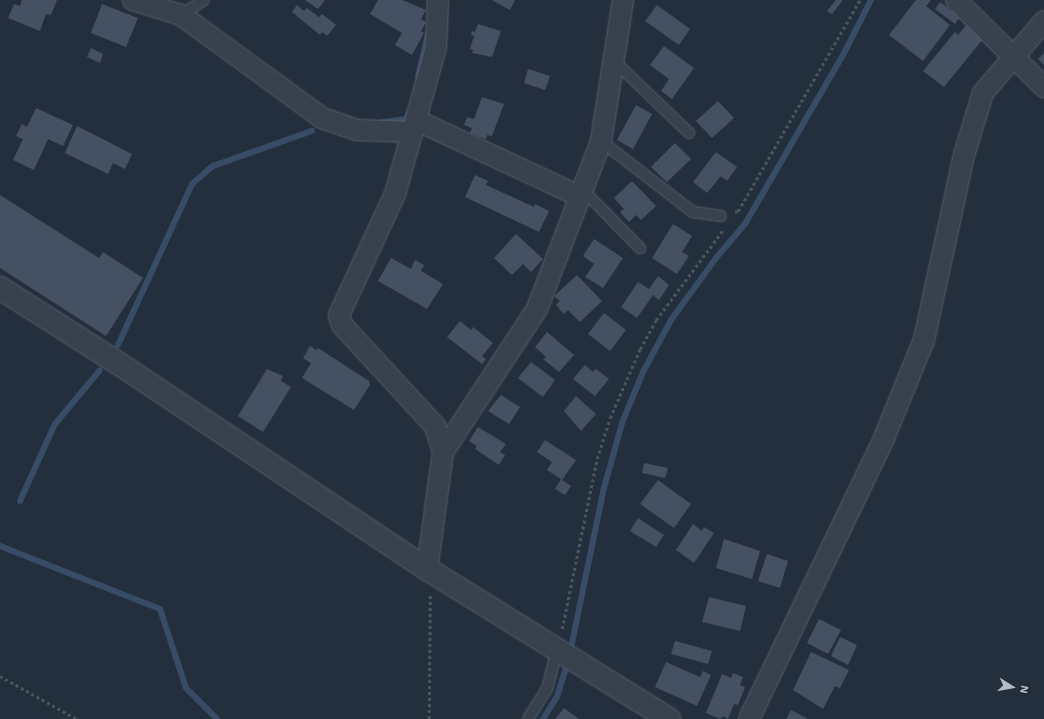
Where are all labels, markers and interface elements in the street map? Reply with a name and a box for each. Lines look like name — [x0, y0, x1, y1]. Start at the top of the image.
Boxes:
north arrow — [992, 667, 1032, 707]
text: N — [1017, 684, 1031, 695]

